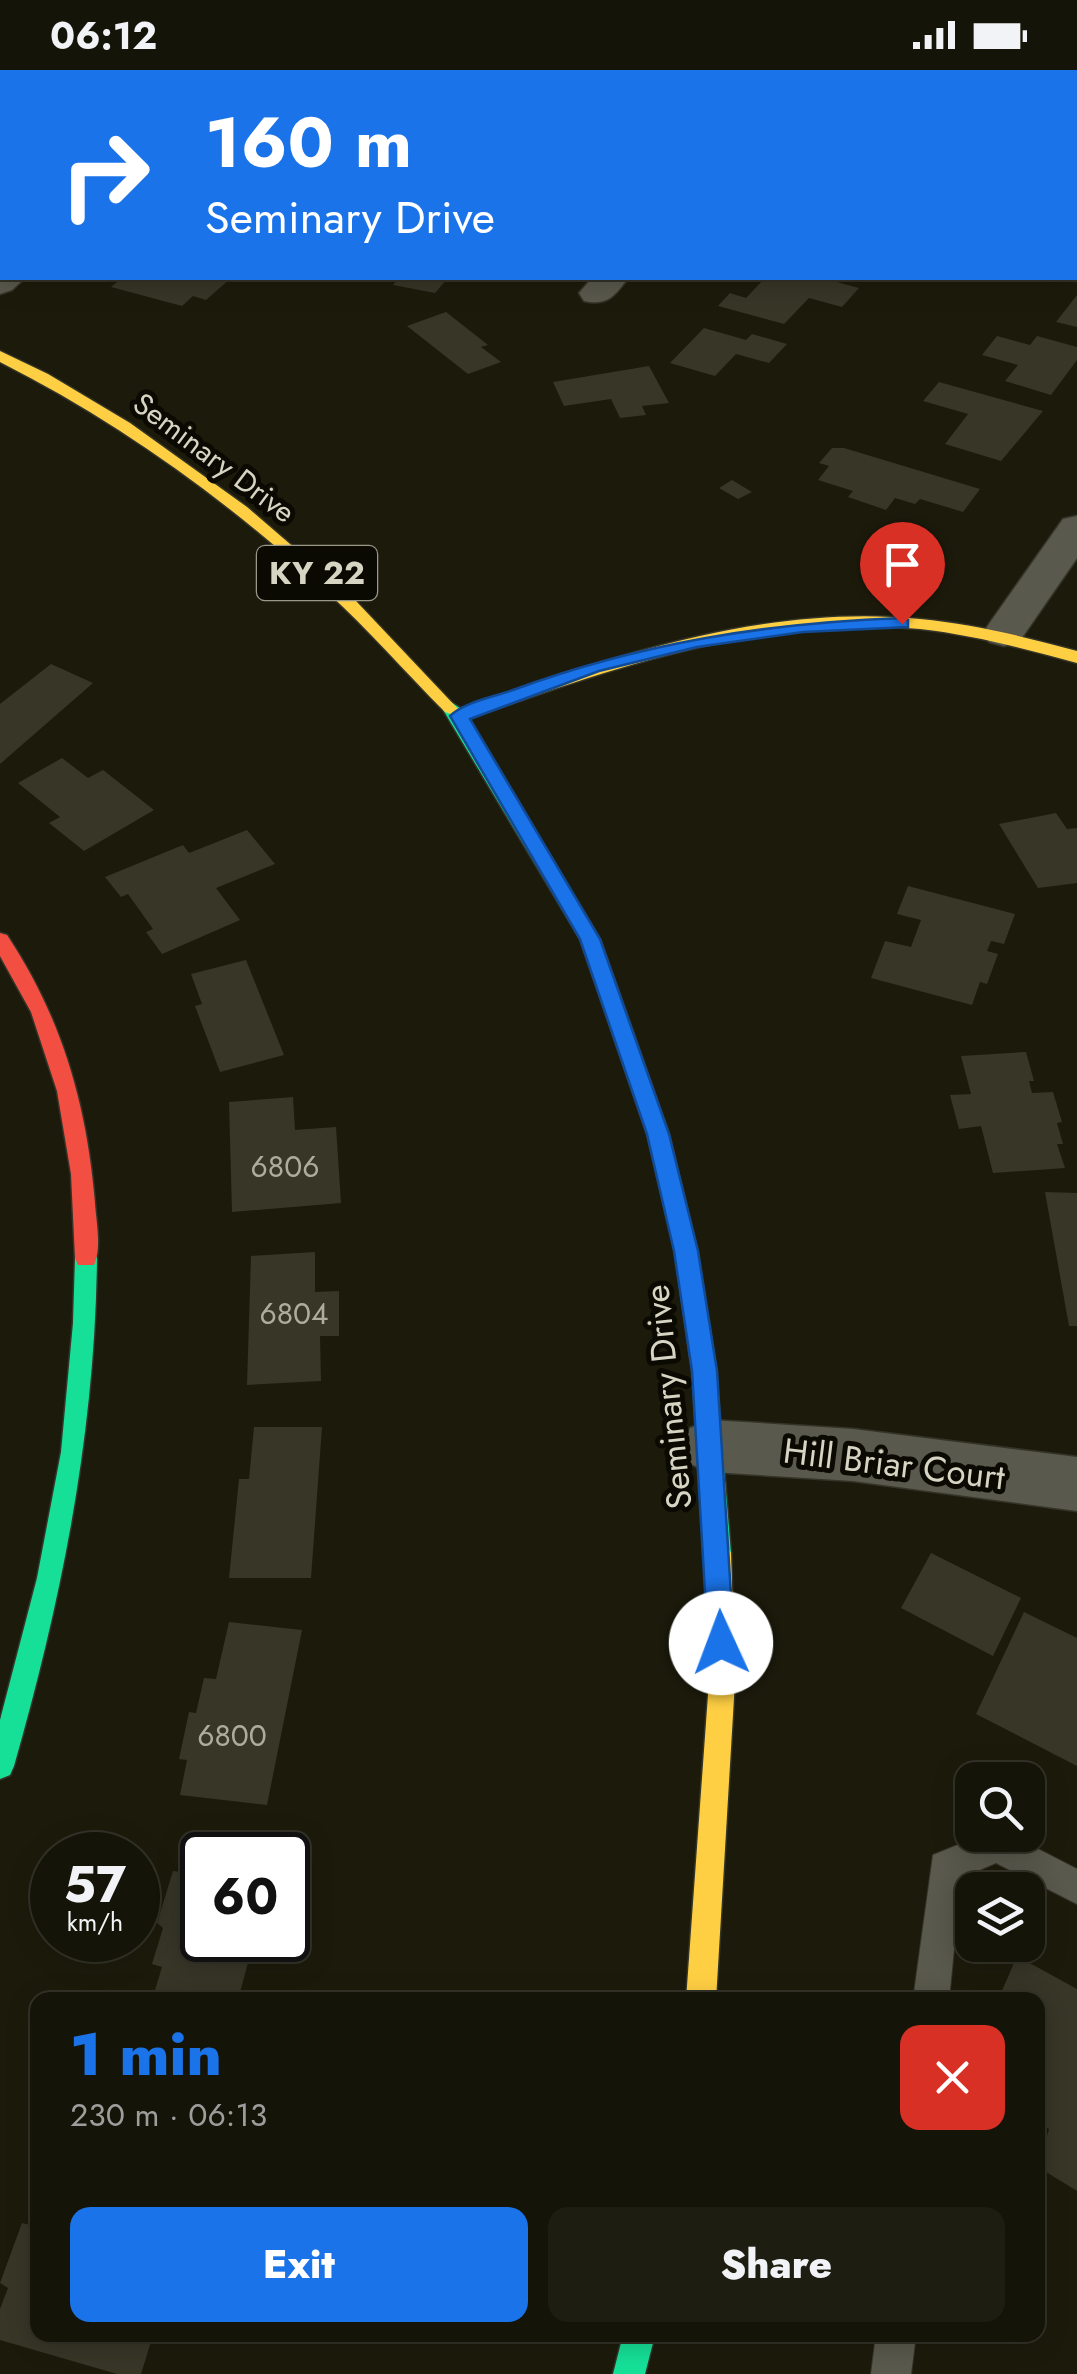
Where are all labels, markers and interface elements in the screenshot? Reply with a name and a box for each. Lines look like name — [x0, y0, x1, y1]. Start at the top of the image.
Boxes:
text: 06:12 — [50, 8, 157, 63]
text: 160 m — [205, 92, 412, 193]
icon: right — [40, 110, 170, 240]
text: Seminary Drive — [205, 185, 495, 250]
street label: Seminary Drive — [124, 382, 304, 533]
pin — [860, 522, 945, 625]
icon: arrive — [875, 537, 930, 592]
road number: KY 22 — [257, 546, 377, 600]
house number: 6806 — [251, 1145, 319, 1188]
street label: Seminary Drive — [631, 1282, 705, 1512]
house number: 6804 — [259, 1292, 329, 1335]
street label: Hill Briar Court — [780, 1426, 1008, 1502]
position arrow — [669, 1591, 773, 1695]
house number: 6800 — [197, 1714, 267, 1757]
map controls — [955, 1762, 1045, 1962]
button: search — [955, 1762, 1045, 1852]
speed limit sign: 60 — [180, 1832, 310, 1962]
text: 57 — [64, 1848, 126, 1921]
button: layers — [955, 1872, 1045, 1962]
text: km/h — [67, 1904, 123, 1940]
text: 1 min — [70, 2011, 222, 2098]
button: close — [900, 2025, 1005, 2130]
text: 230 m · 06:13 — [70, 2092, 267, 2138]
button: Exit — [70, 2207, 528, 2322]
button: Share — [548, 2207, 1005, 2322]

